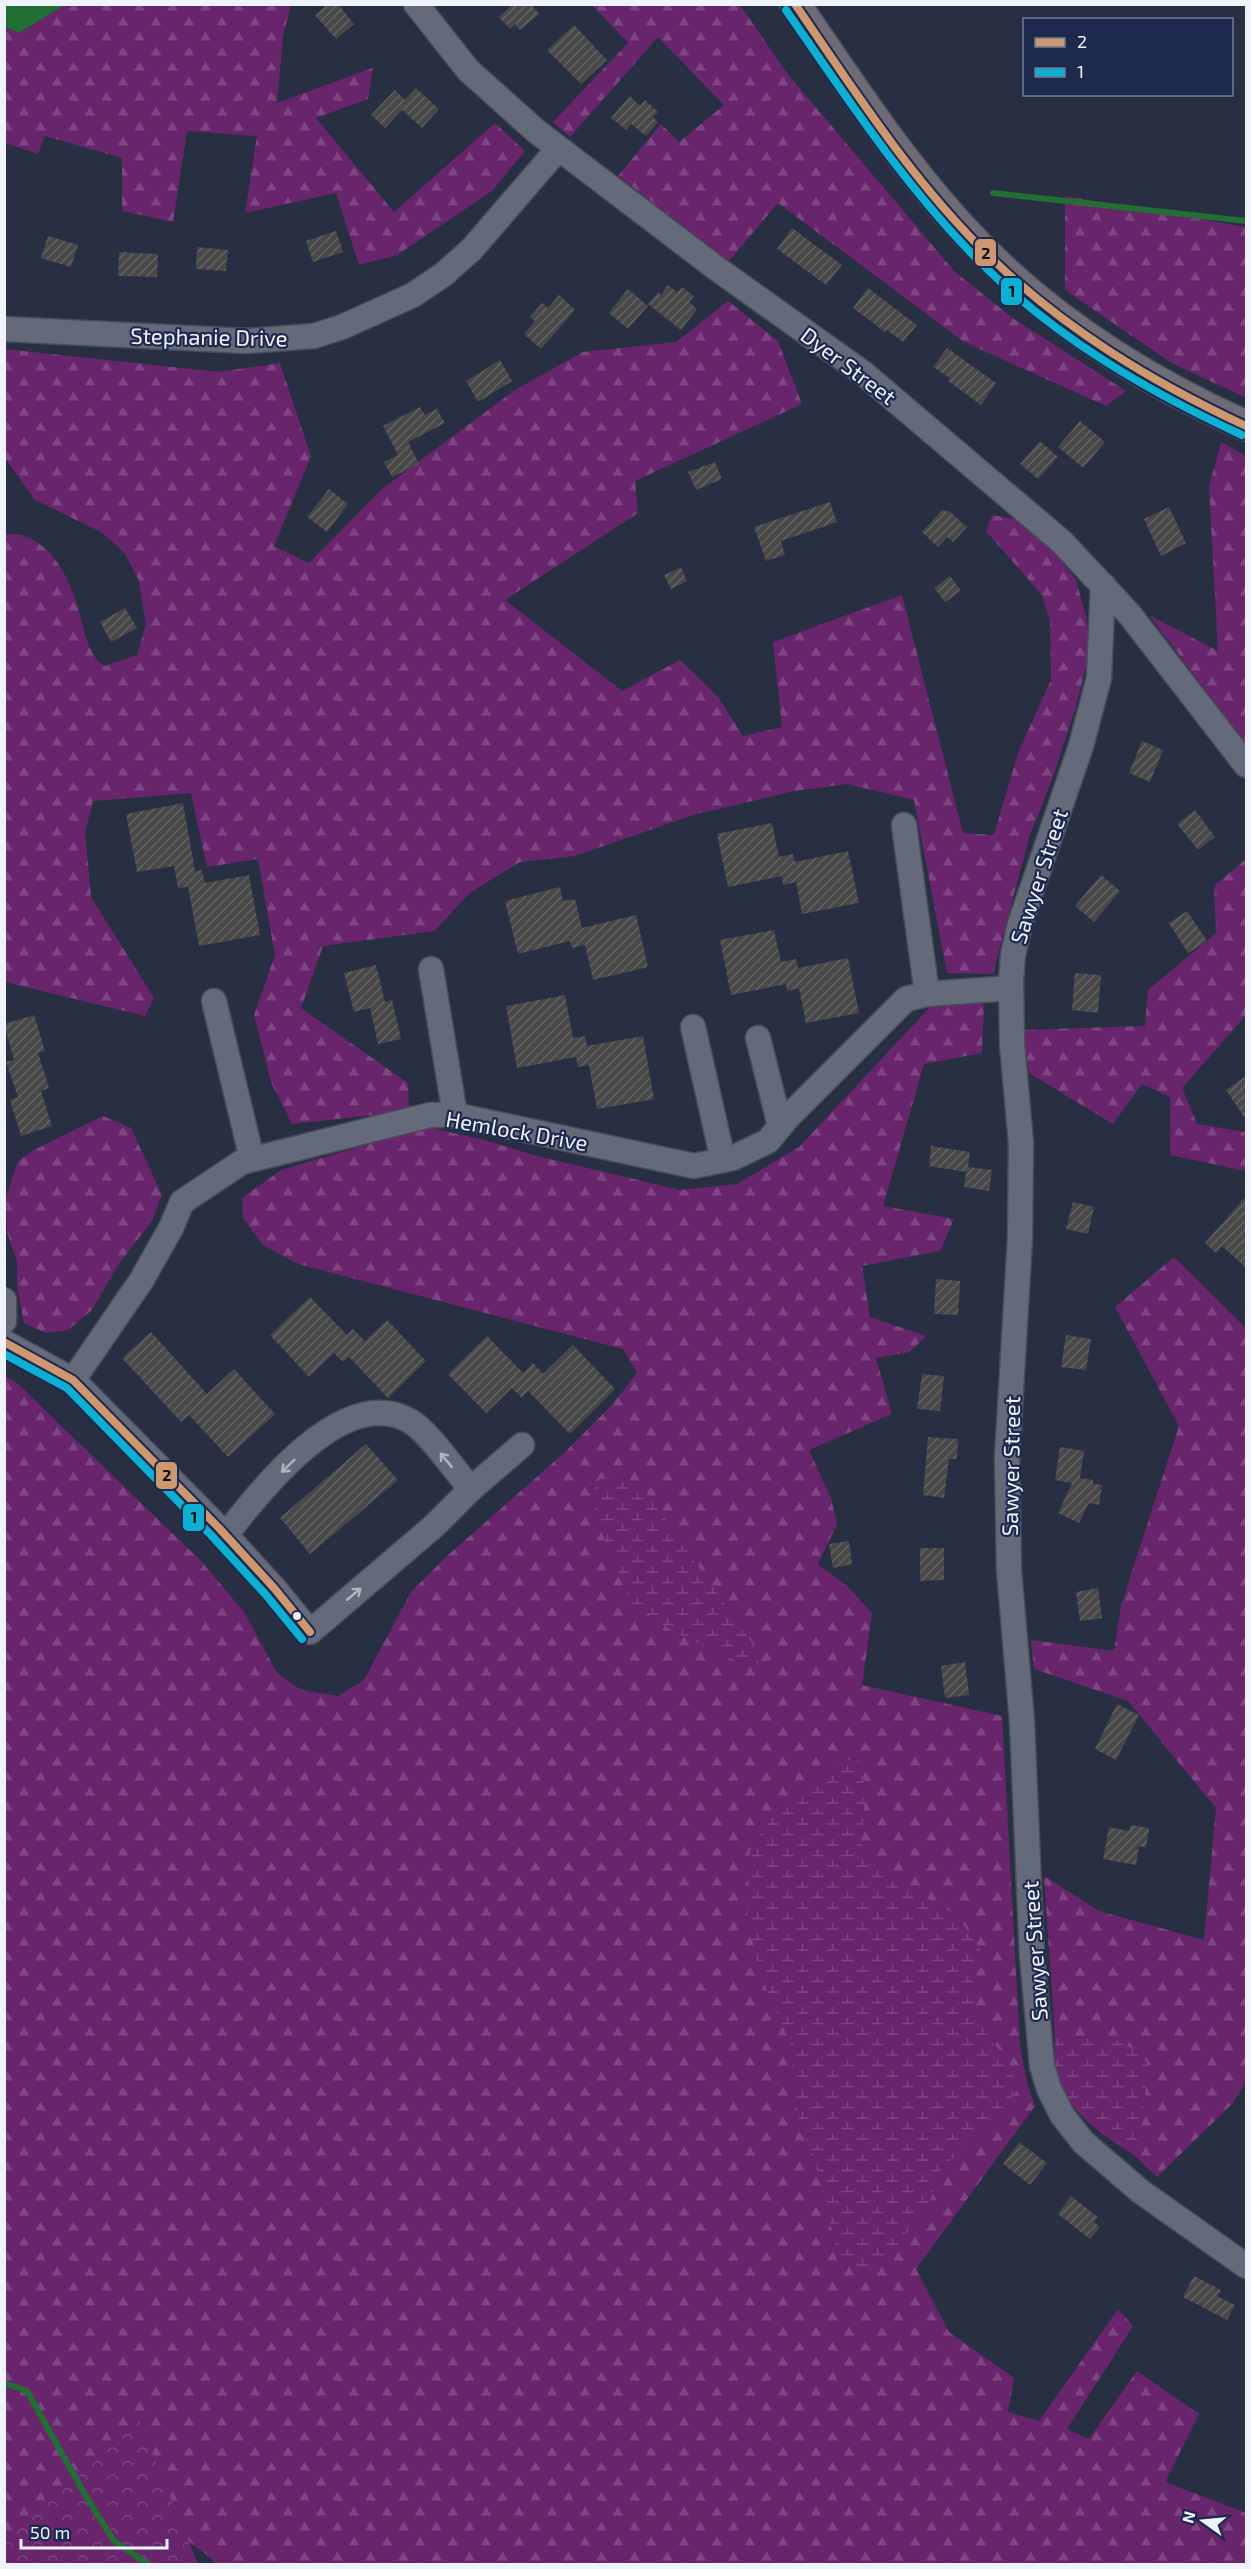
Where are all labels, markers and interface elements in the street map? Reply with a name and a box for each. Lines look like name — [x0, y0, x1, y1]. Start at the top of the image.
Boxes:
legend — [1023, 18, 1233, 96]
text: 2 — [1077, 30, 1087, 52]
text: 1 — [1077, 60, 1084, 82]
line badge: 2 — [974, 238, 997, 267]
text: 2 — [981, 243, 991, 262]
line badge: 1 — [1000, 277, 1023, 306]
text: 1 — [1009, 281, 1015, 300]
street label: Dyer Street — [796, 321, 902, 409]
street label: Stephanie Drive — [130, 322, 288, 350]
street label: Sawyer Street — [1004, 805, 1072, 947]
street label: Hemlock Drive — [444, 1105, 590, 1155]
street label: Sawyer Street — [996, 1396, 1024, 1536]
one-way arrow — [439, 1453, 453, 1468]
one-way arrow — [280, 1459, 295, 1473]
line badge: 2 — [155, 1461, 178, 1490]
text: 2 — [162, 1465, 172, 1484]
line badge: 1 — [182, 1503, 205, 1532]
text: 1 — [191, 1507, 197, 1526]
one-way arrow — [346, 1588, 362, 1601]
unlabelled marker — [291, 1610, 303, 1622]
street label: Sawyer Street — [1016, 1880, 1052, 2022]
north arrow — [1173, 2491, 1233, 2551]
text: N — [1177, 2509, 1199, 2525]
scale bar — [21, 2512, 166, 2550]
text: 50 m — [30, 2521, 70, 2543]

